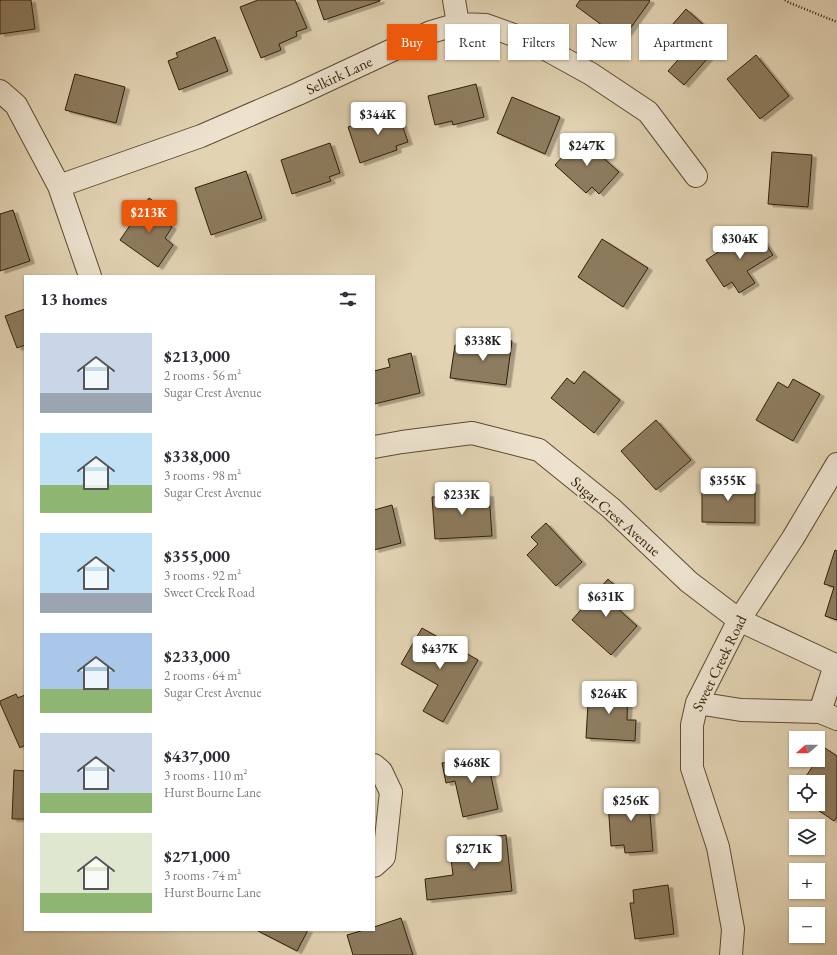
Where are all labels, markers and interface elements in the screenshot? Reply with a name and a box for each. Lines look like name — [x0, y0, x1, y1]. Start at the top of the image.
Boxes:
chip: Buy — [387, 24, 437, 60]
chip: Rent — [445, 24, 500, 60]
chip: Filters — [508, 24, 569, 60]
chip: New — [577, 24, 631, 60]
chip: Apartment — [639, 24, 727, 60]
street label: Selkirk Lane — [303, 51, 375, 99]
pin: $344K — [350, 102, 406, 136]
text: $344K — [360, 106, 396, 123]
pin: $247K — [559, 133, 615, 167]
text: $247K — [569, 137, 605, 154]
pin: $213K — [121, 200, 177, 234]
text: $213K — [131, 204, 167, 221]
pin: $304K — [712, 226, 768, 260]
text: $304K — [722, 230, 758, 247]
text: 13 homes — [40, 288, 107, 310]
icon: filters — [337, 288, 359, 310]
pin: $338K — [455, 328, 511, 362]
text: $338K — [465, 332, 501, 349]
text: $213,000 — [164, 345, 230, 367]
icon: home — [72, 349, 120, 397]
text: 2 rooms · 56 m² — [164, 367, 241, 384]
text: Sugar Crest Avenue — [164, 384, 262, 401]
text: $338,000 — [164, 445, 230, 467]
icon: home — [72, 449, 120, 497]
text: 3 rooms · 98 m² — [164, 467, 241, 484]
pin: $355K — [700, 468, 756, 502]
street label: Sugar Crest Avenue — [567, 472, 665, 560]
text: $355K — [710, 472, 746, 489]
pin: $233K — [434, 482, 490, 516]
text: Sugar Crest Avenue — [164, 484, 262, 501]
text: $233K — [444, 486, 480, 503]
text: $355,000 — [164, 545, 230, 567]
icon: home — [72, 549, 120, 597]
text: 3 rooms · 92 m² — [164, 567, 241, 584]
text: Sweet Creek Road — [164, 584, 255, 601]
pin: $631K — [578, 584, 634, 618]
text: $631K — [588, 588, 624, 605]
street label: Sweet Creek Road — [687, 611, 751, 714]
pin: $437K — [412, 636, 468, 670]
text: $437K — [422, 640, 458, 657]
text: $233,000 — [164, 645, 230, 667]
icon: home — [72, 649, 120, 697]
text: 2 rooms · 64 m² — [164, 667, 241, 684]
pin: $264K — [581, 681, 637, 715]
text: Sugar Crest Avenue — [164, 684, 262, 701]
text: $264K — [591, 685, 627, 702]
north arrow — [789, 731, 825, 767]
map controls — [789, 731, 825, 943]
text: $437,000 — [164, 745, 230, 767]
icon: home — [72, 749, 120, 797]
pin: $468K — [444, 750, 500, 784]
text: $468K — [454, 754, 490, 771]
text: 3 rooms · 110 m² — [164, 767, 248, 784]
button: locate — [789, 775, 825, 811]
text: Hurst Bourne Lane — [164, 784, 261, 801]
pin: $256K — [603, 788, 659, 822]
text: $256K — [613, 792, 649, 809]
button: layers — [789, 819, 825, 855]
pin: $271K — [446, 836, 502, 870]
text: $271K — [456, 840, 492, 857]
text: $271,000 — [164, 845, 230, 867]
icon: home — [72, 849, 120, 897]
button: + — [789, 863, 825, 899]
text: 3 rooms · 74 m² — [164, 867, 241, 884]
text: Hurst Bourne Lane — [164, 884, 261, 901]
button: − — [789, 907, 825, 943]

